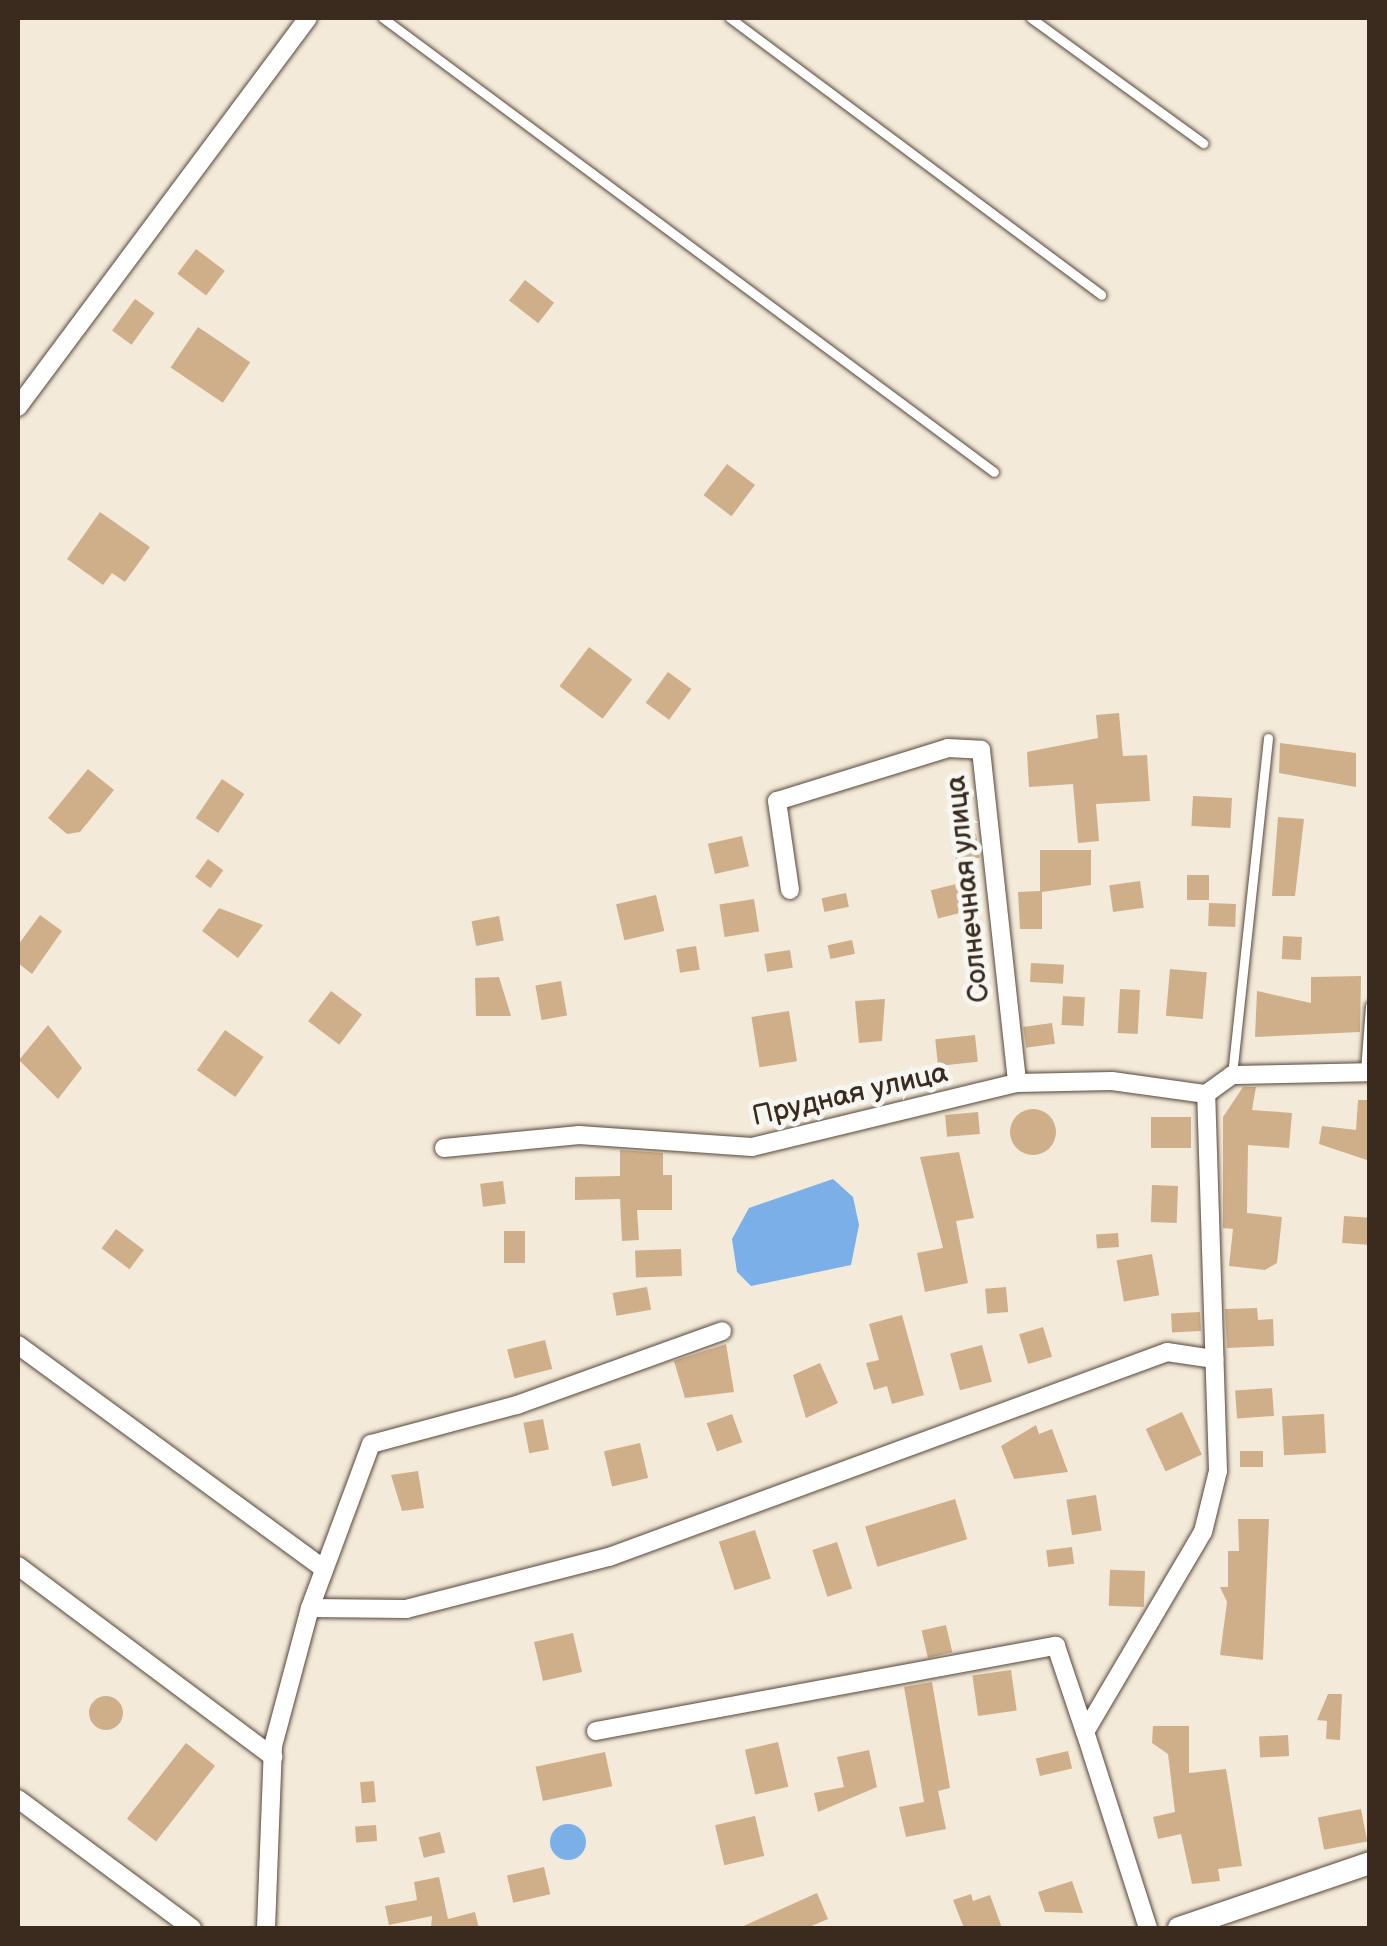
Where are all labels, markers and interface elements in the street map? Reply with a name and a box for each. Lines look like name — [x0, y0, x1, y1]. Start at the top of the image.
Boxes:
street label: Солнечная улица — [939, 774, 997, 1004]
street label: Прудная улица — [749, 1056, 951, 1134]

